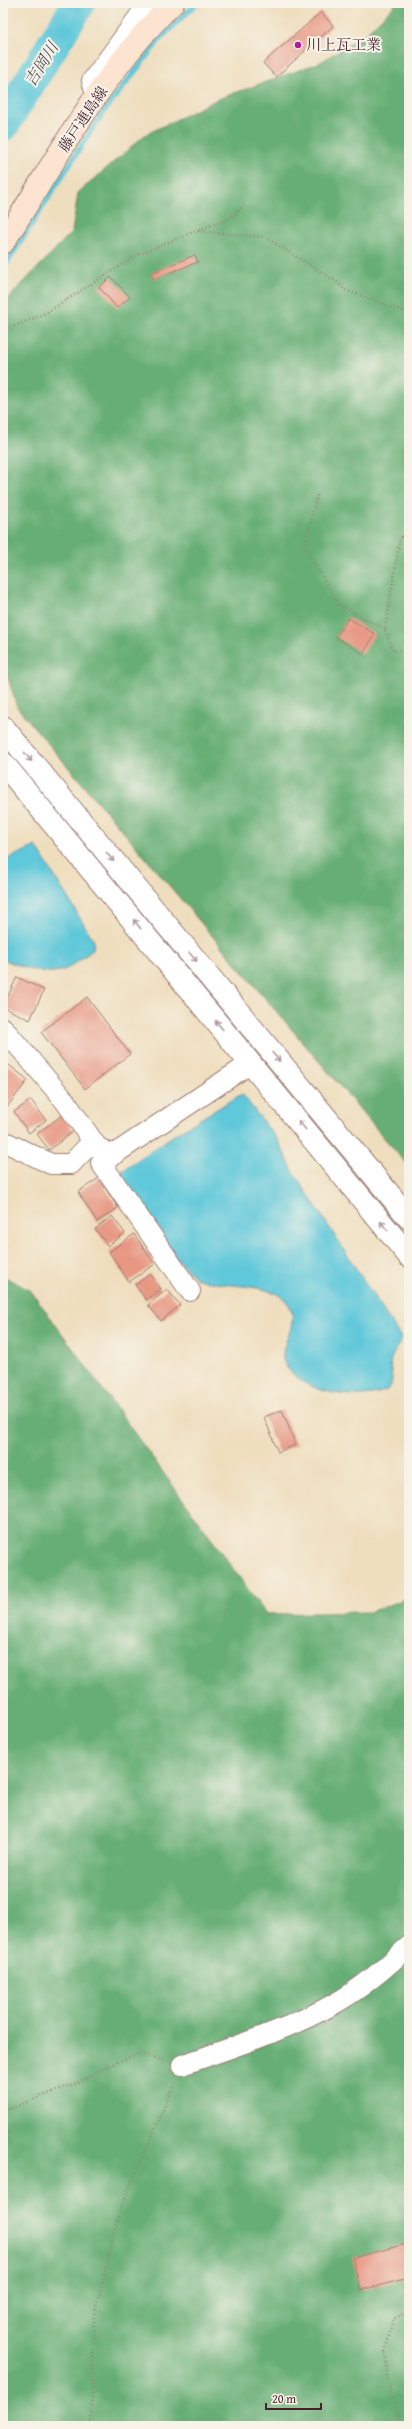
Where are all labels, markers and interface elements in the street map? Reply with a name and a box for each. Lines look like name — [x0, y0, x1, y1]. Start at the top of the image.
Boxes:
place label: 川上瓦工業 — [306, 34, 381, 55]
water label: 吉岡川 — [18, 36, 65, 91]
marker: 川上瓦工業 — [293, 40, 303, 50]
street label: 藤戸連島線 — [53, 82, 112, 156]
one-way arrow — [23, 751, 32, 762]
one-way arrow — [106, 852, 115, 862]
one-way arrow — [132, 919, 141, 930]
one-way arrow — [189, 952, 198, 963]
one-way arrow — [215, 1019, 224, 1030]
one-way arrow — [272, 1052, 281, 1063]
one-way arrow — [297, 1120, 306, 1131]
one-way arrow — [380, 1220, 389, 1231]
scale bar — [266, 2385, 321, 2411]
text: 20 m — [272, 2390, 296, 2407]

